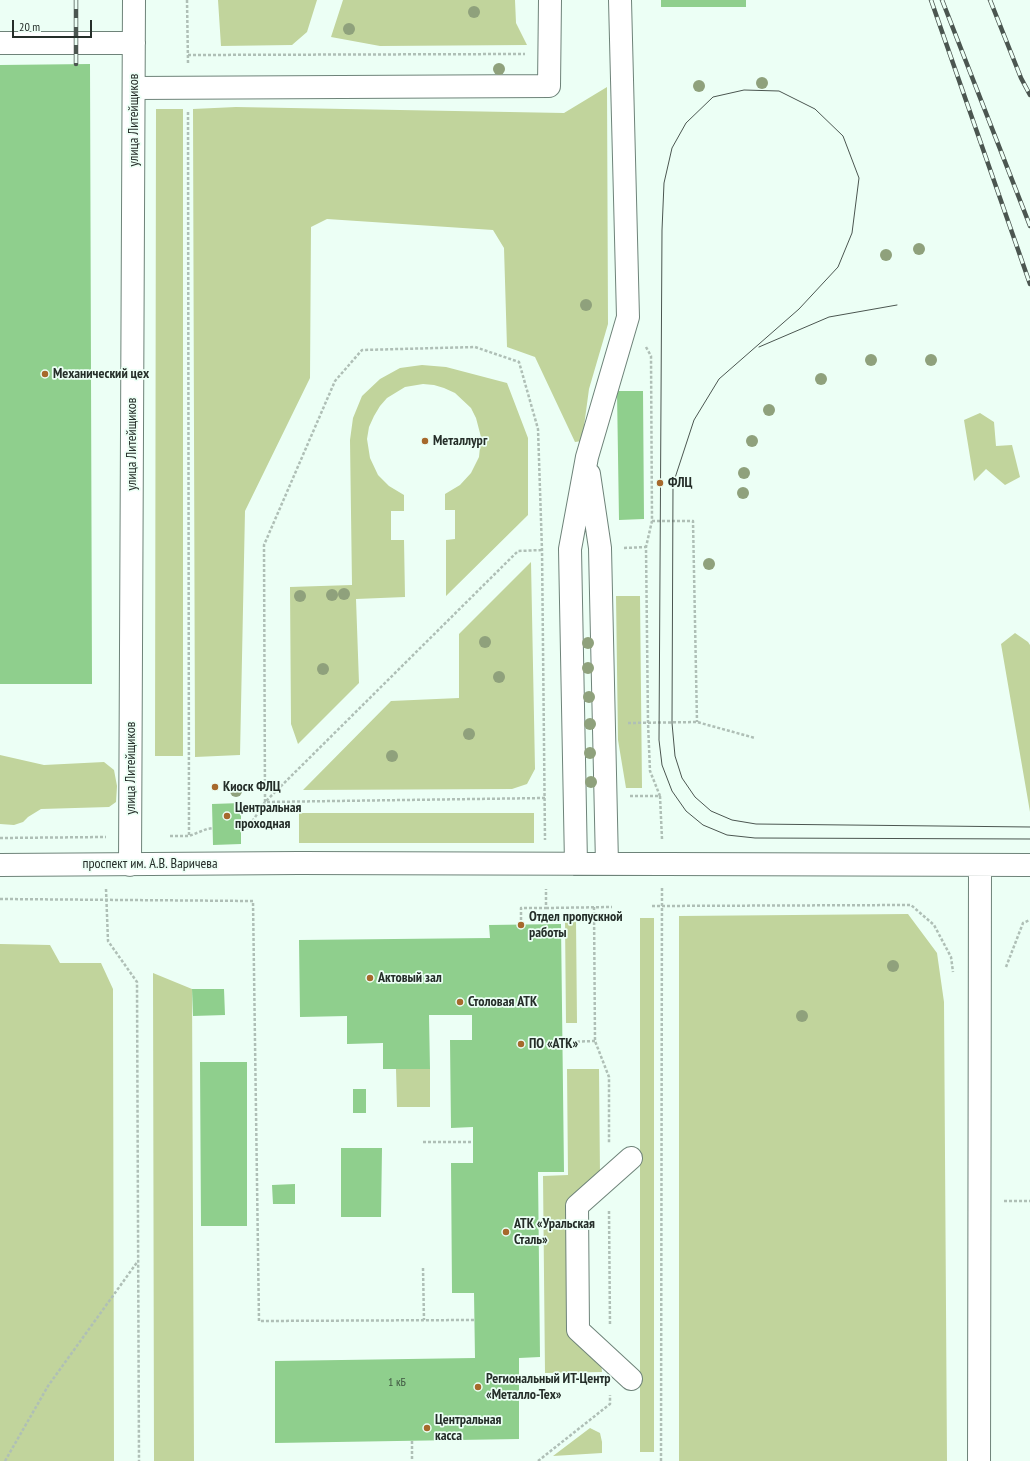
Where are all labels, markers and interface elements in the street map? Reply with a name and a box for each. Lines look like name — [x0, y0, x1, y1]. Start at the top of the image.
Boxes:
scale bar — [14, 12, 94, 38]
text: 20 m — [19, 19, 40, 34]
street label: улица Литейщиков — [126, 74, 142, 166]
place label: Механический цех — [53, 366, 149, 382]
marker: Механический цех — [40, 369, 50, 379]
street label: улица Литейщиков — [124, 398, 140, 490]
place label: Металлург — [433, 433, 487, 449]
marker: Металлург — [420, 436, 430, 446]
place label: ФЛЦ — [668, 475, 692, 491]
marker: ФЛЦ — [655, 478, 665, 488]
street label: улица Литейщиков — [123, 722, 139, 814]
place label: Киоск ФЛЦ — [223, 779, 281, 795]
marker: Киоск ФЛЦ — [210, 782, 220, 792]
place label: Центральная проходная — [235, 800, 301, 832]
marker: Центральная проходная — [222, 811, 232, 821]
street label: проспект им. А.В. Варичева — [82, 856, 218, 872]
place label: Отдел пропускной работы — [529, 909, 622, 942]
marker: Отдел пропускной работы — [516, 920, 526, 930]
place label: Актовый зал — [378, 970, 442, 986]
marker: Актовый зал — [365, 973, 375, 983]
place label: Столовая АТК — [468, 994, 537, 1010]
marker: Столовая АТК — [455, 997, 465, 1007]
place label: ПО «АТК» — [529, 1036, 578, 1052]
marker: ПО «АТК» — [516, 1039, 526, 1049]
place label: АТК «Уральская Сталь» — [514, 1216, 595, 1248]
marker: АТК «Уральская Сталь» — [501, 1227, 511, 1237]
place label: Региональный ИТ-Центр «Металло-Тех» — [486, 1371, 611, 1404]
house number: 1 кБ — [388, 1376, 406, 1390]
marker: Региональный ИТ-Центр «Металло-Тех» — [473, 1382, 483, 1392]
place label: Центральная касса — [435, 1412, 501, 1444]
marker: Центральная касса — [422, 1423, 432, 1433]

